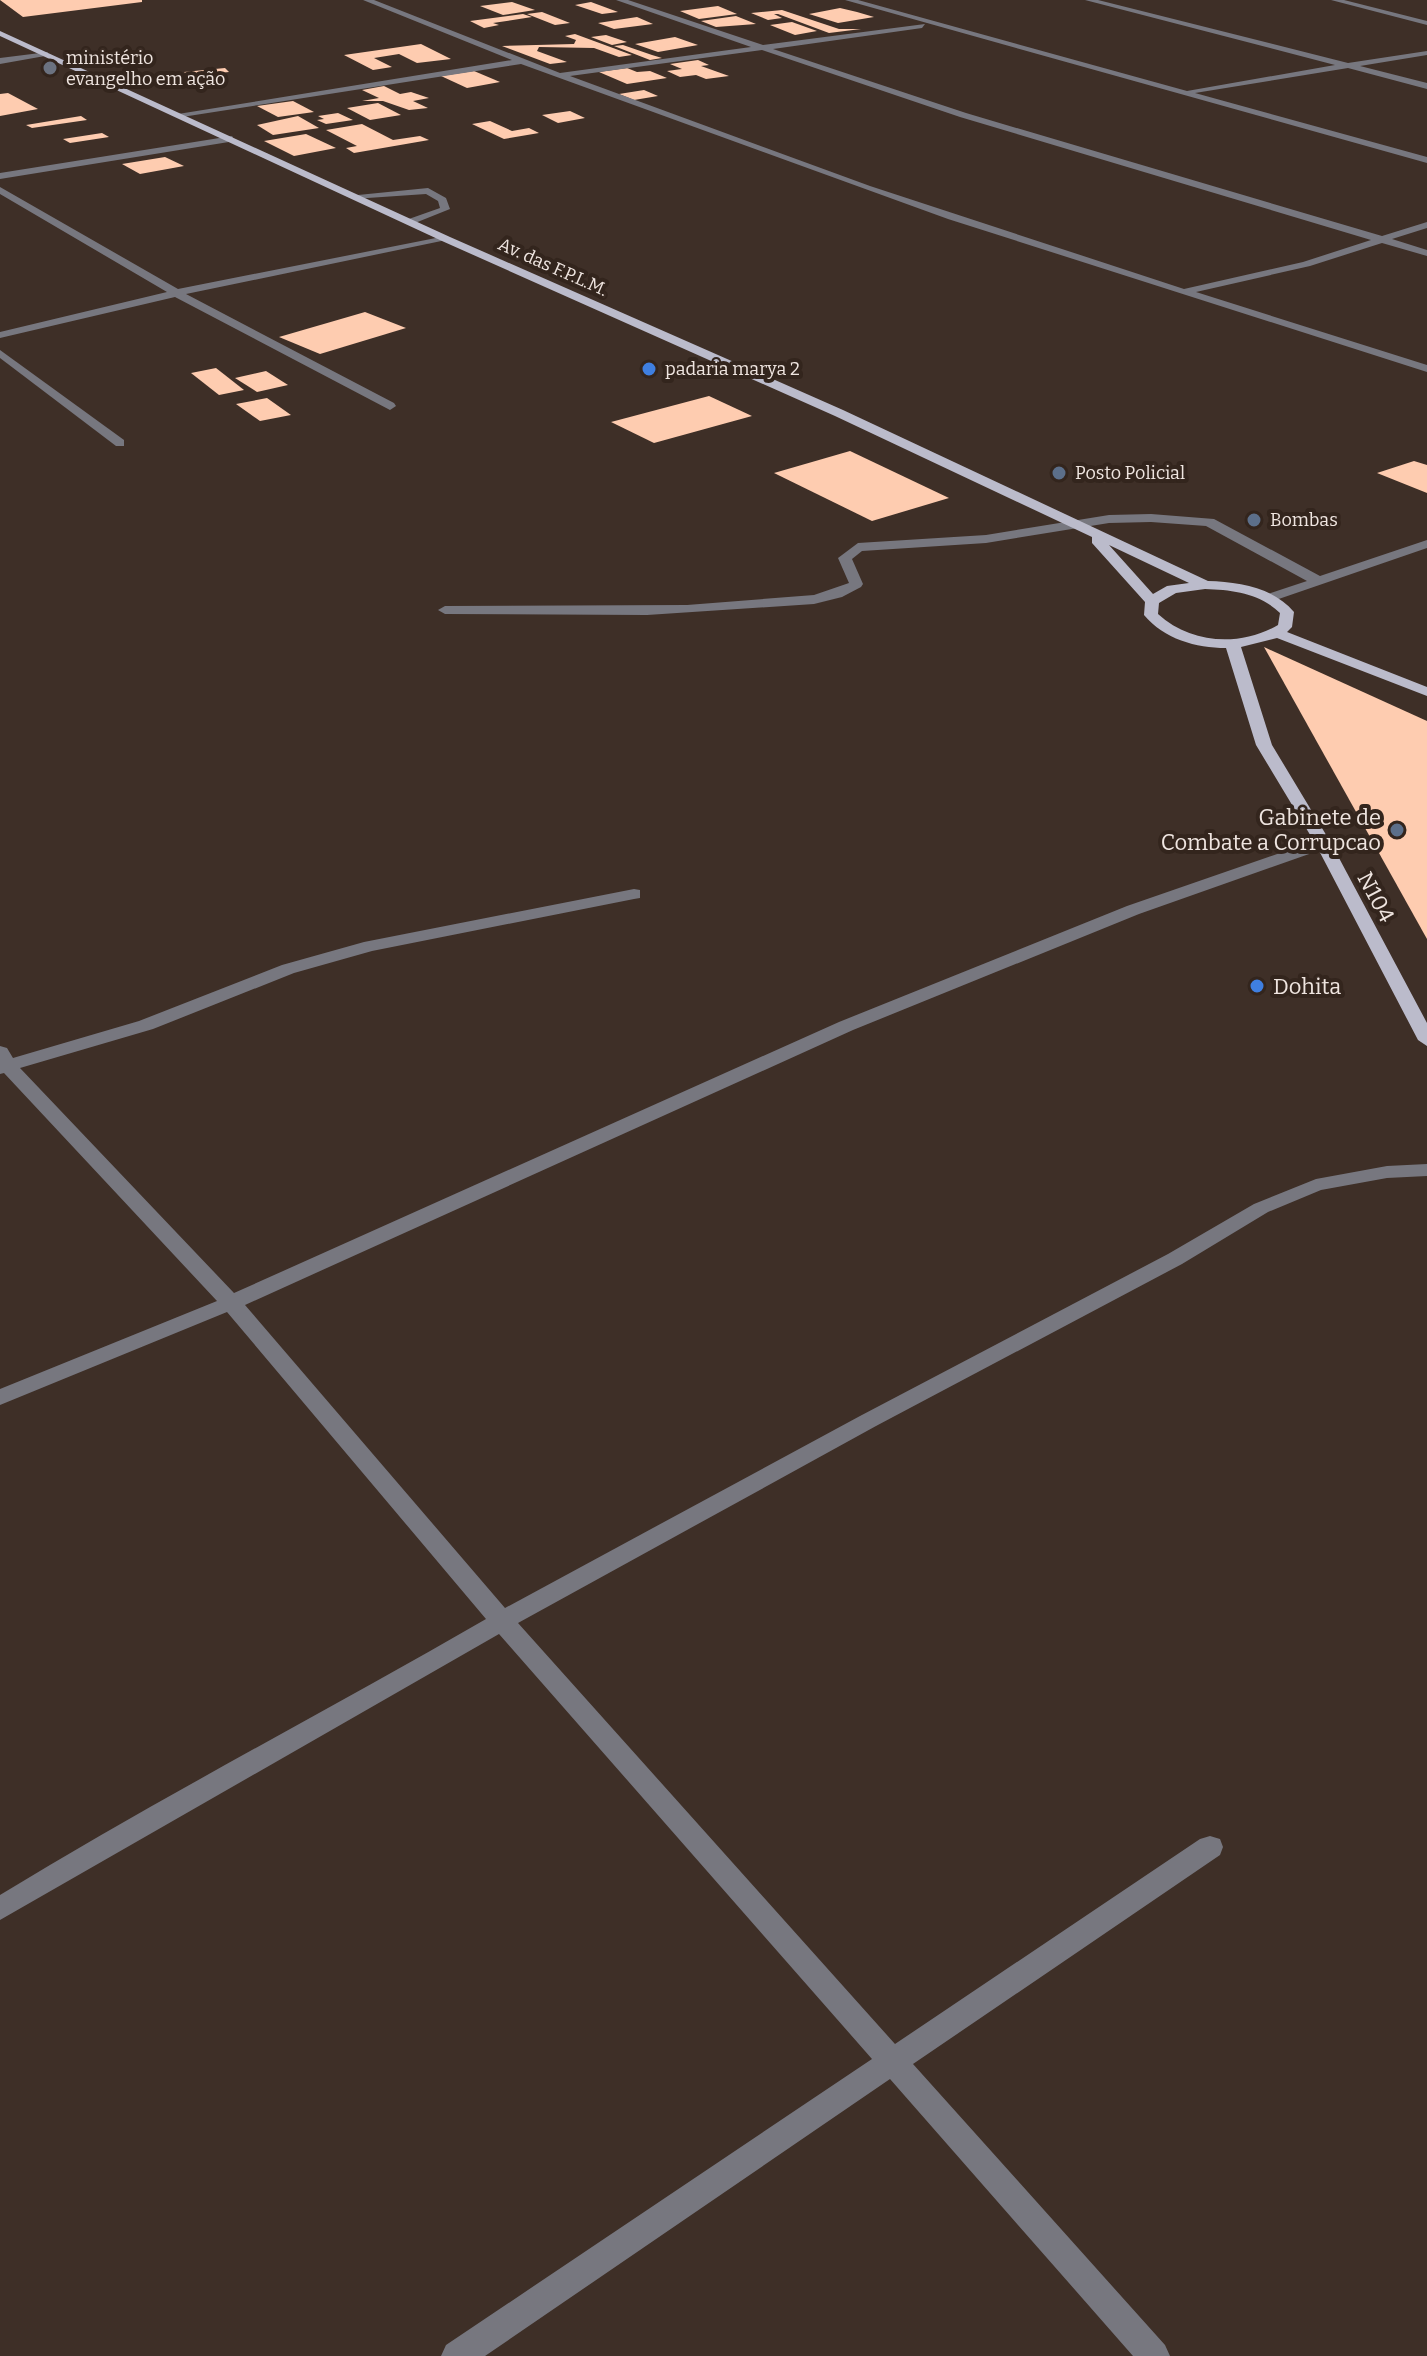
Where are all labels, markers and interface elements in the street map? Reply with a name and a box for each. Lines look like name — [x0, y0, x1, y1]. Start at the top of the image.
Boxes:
place label: ministério evangelho em ação — [66, 47, 225, 90]
marker: ministério evangelho em ação — [41, 59, 59, 77]
street label: Av. das F.P.L.M. — [495, 233, 611, 301]
place label: padaria marya 2 — [665, 358, 800, 380]
marker: padaria marya 2 — [640, 360, 658, 378]
place label: Posto Policial — [1075, 462, 1185, 484]
marker: Posto Policial — [1050, 464, 1068, 482]
place label: Bombas — [1270, 509, 1338, 531]
marker: Bombas — [1245, 511, 1263, 529]
place label: Gabinete de Combate a Corrupcao — [1161, 804, 1381, 856]
marker: Gabinete de Combate a Corrupcao — [1388, 821, 1406, 839]
street label: N104 — [1352, 867, 1401, 927]
place label: Dohita — [1273, 973, 1341, 1000]
marker: Dohita — [1248, 977, 1266, 995]

